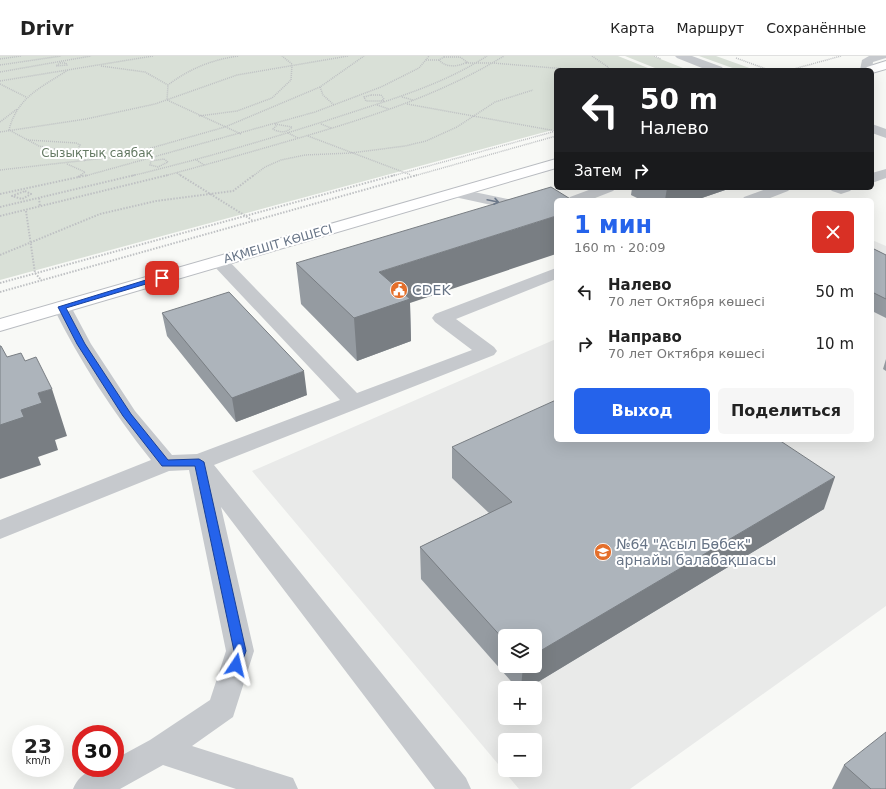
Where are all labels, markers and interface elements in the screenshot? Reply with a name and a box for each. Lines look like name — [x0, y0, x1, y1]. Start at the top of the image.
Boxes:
text: Drivr — [20, 17, 73, 39]
text: Карта — [610, 20, 654, 36]
text: Маршрут — [676, 20, 744, 36]
text: Сохранённые — [766, 20, 866, 36]
text: 50 m — [640, 83, 718, 116]
icon: left — [574, 84, 626, 136]
text: Налево — [640, 117, 709, 138]
park label: Сызықтық саябақ — [41, 146, 154, 160]
icon: right — [630, 160, 652, 182]
text: Затем — [574, 162, 622, 180]
one-way arrow — [486, 197, 499, 205]
text: 1 мин — [574, 211, 652, 239]
button: close — [812, 211, 854, 253]
street label: АҚМЕШІТ КӨШЕСІ — [222, 222, 334, 266]
text: 160 m · 20:09 — [574, 240, 665, 255]
pin — [145, 261, 179, 295]
icon: arrive — [151, 267, 173, 289]
text: Налево — [608, 276, 672, 294]
public building icon: CDEK — [389, 280, 409, 300]
icon: left — [574, 281, 596, 303]
place label: CDEK — [412, 282, 451, 298]
text: 50 m — [816, 283, 854, 301]
text: 70 лет Октября көшесі — [608, 294, 765, 309]
text: Направо — [608, 328, 682, 346]
icon: right — [574, 333, 596, 355]
text: 10 m — [816, 335, 854, 353]
text: 70 лет Октября көшесі — [608, 346, 765, 361]
button: Выход — [574, 388, 710, 434]
button: Поделиться — [718, 388, 854, 434]
place label: №64 "Асыл Бөбек" арнайы балабақшасы — [616, 536, 776, 568]
school or university icon: №64 "Асыл Бөбек" арнайы балабақшасы — [593, 542, 613, 562]
map controls — [498, 629, 542, 777]
button: layers — [498, 629, 542, 673]
position arrow — [215, 644, 257, 686]
button: + — [498, 681, 542, 725]
speed limit sign: 30 — [72, 725, 124, 777]
button: − — [498, 733, 542, 777]
text: 23 — [24, 734, 52, 758]
text: km/h — [25, 755, 51, 766]

